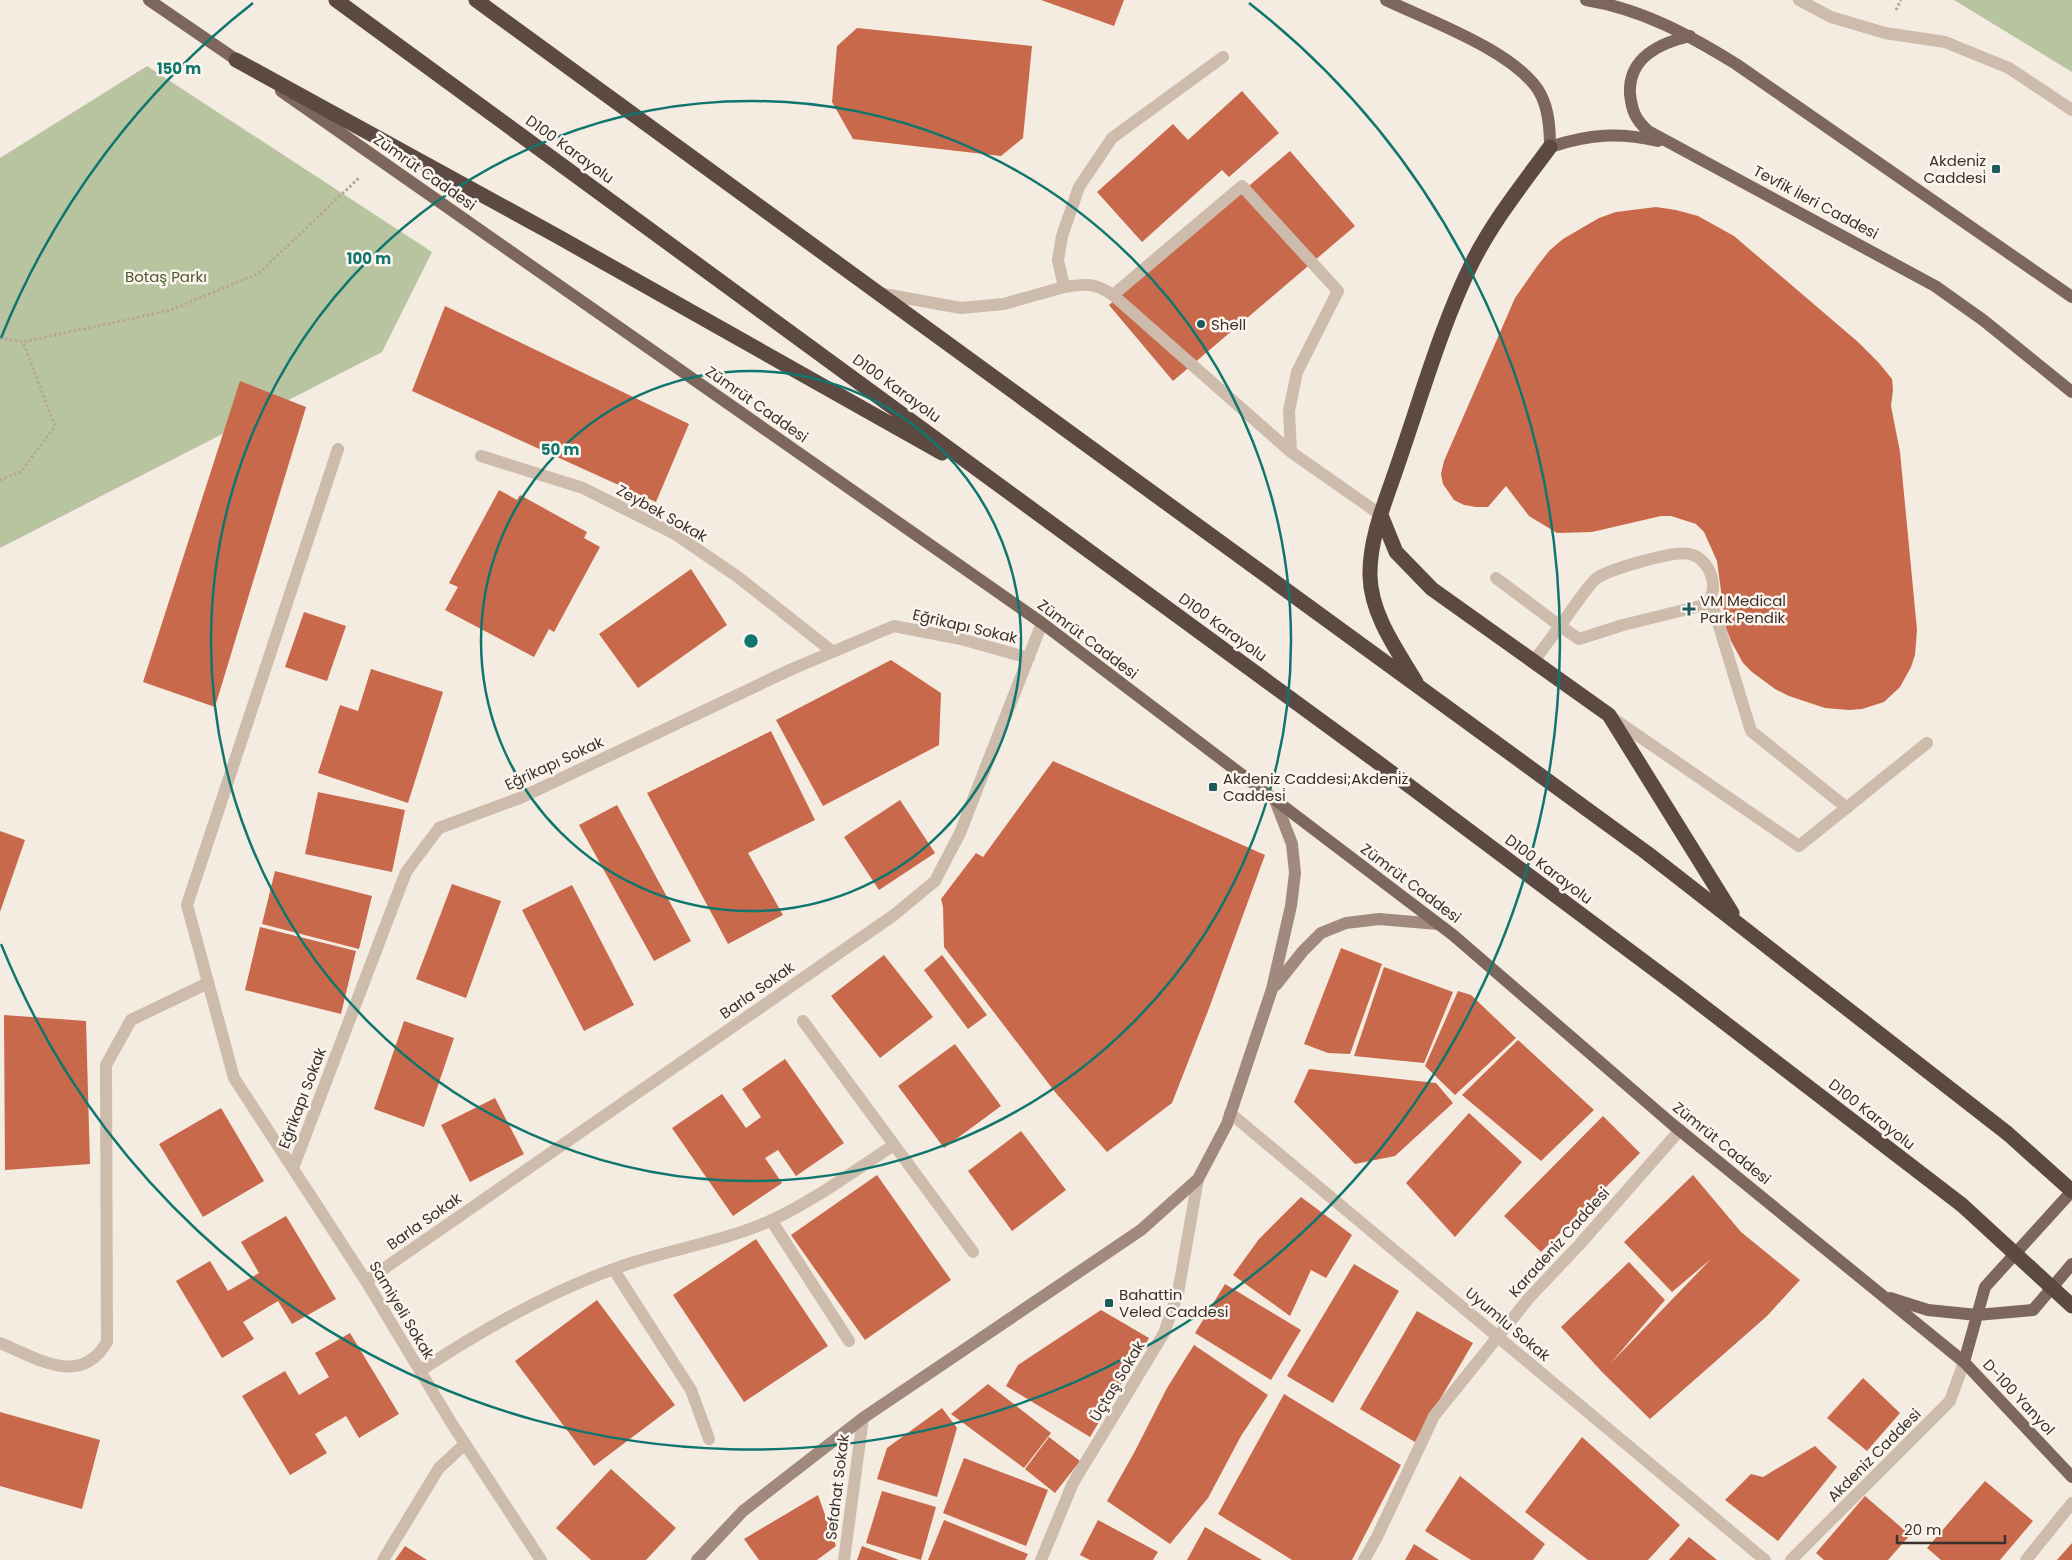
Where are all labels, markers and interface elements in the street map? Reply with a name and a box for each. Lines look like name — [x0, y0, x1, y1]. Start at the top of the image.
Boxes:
text: 150 m — [157, 58, 201, 79]
street label: D100 Karayolu — [522, 110, 618, 188]
street label: Zümrüt Caddesi — [370, 129, 480, 215]
place label: Akdeni̇z Caddesi̇ — [1924, 150, 1986, 188]
street label: Tevfik İleri Caddesi — [1750, 160, 1882, 244]
marker: Akdeni̇z Caddesi̇ — [1990, 163, 2002, 175]
text: 100 m — [347, 248, 391, 269]
park label: Botaş Parkı — [125, 266, 207, 287]
place label: Shell — [1211, 314, 1246, 335]
marker: Shell — [1195, 318, 1207, 330]
street label: D100 Karayolu — [849, 349, 945, 427]
street label: Zümrüt Caddesi — [702, 361, 812, 447]
text: 50 m — [541, 439, 579, 460]
street label: Zeybek Sokak — [613, 479, 712, 547]
street label: D100 Karayolu — [1175, 588, 1271, 666]
place label: VM Medical Park Pendik — [1700, 590, 1786, 628]
street label: Zümrüt Caddesi — [1034, 594, 1142, 684]
marker: VM Medical Park Pendik — [1682, 602, 1696, 616]
street label: Eğrikapı Sokak — [911, 604, 1020, 648]
centre of rings — [742, 632, 760, 650]
street label: Eğrikapı Sokak — [501, 731, 607, 795]
place label: Akdeniz Caddesi;Akdeni̇z Caddesi̇ — [1223, 768, 1408, 806]
marker: Akdeniz Caddesi;Akdeni̇z Caddesi̇ — [1207, 781, 1219, 793]
street label: D100 Karayolu — [1501, 829, 1597, 909]
street label: Zümrüt Caddesi — [1357, 838, 1465, 928]
street label: Barla Sokak — [715, 956, 799, 1023]
street label: Eğrikapı Sokak — [273, 1044, 331, 1152]
street label: D100 Karayolu — [1824, 1074, 1920, 1154]
street label: Zümrüt Caddesi — [1669, 1097, 1775, 1189]
street label: Karadeniz Caddesi — [1504, 1182, 1614, 1302]
street label: Barla Sokak — [382, 1187, 466, 1254]
street label: Samiyeli Sokak — [364, 1257, 440, 1363]
street label: Uyumlu Sokak — [1461, 1282, 1555, 1366]
place label: Bahattin Veled Caddesi — [1119, 1284, 1228, 1322]
marker: Bahattin Veled Caddesi — [1103, 1297, 1115, 1309]
street label: Üçtaş Sokak — [1085, 1337, 1149, 1425]
street label: D-100 Yanyol — [1978, 1354, 2060, 1440]
street label: Akdeniz Caddesi — [1823, 1404, 1925, 1506]
street label: Sefahat Sokak — [820, 1433, 854, 1541]
scale bar — [1897, 1512, 2004, 1544]
text: 20 m — [1904, 1519, 1942, 1540]

